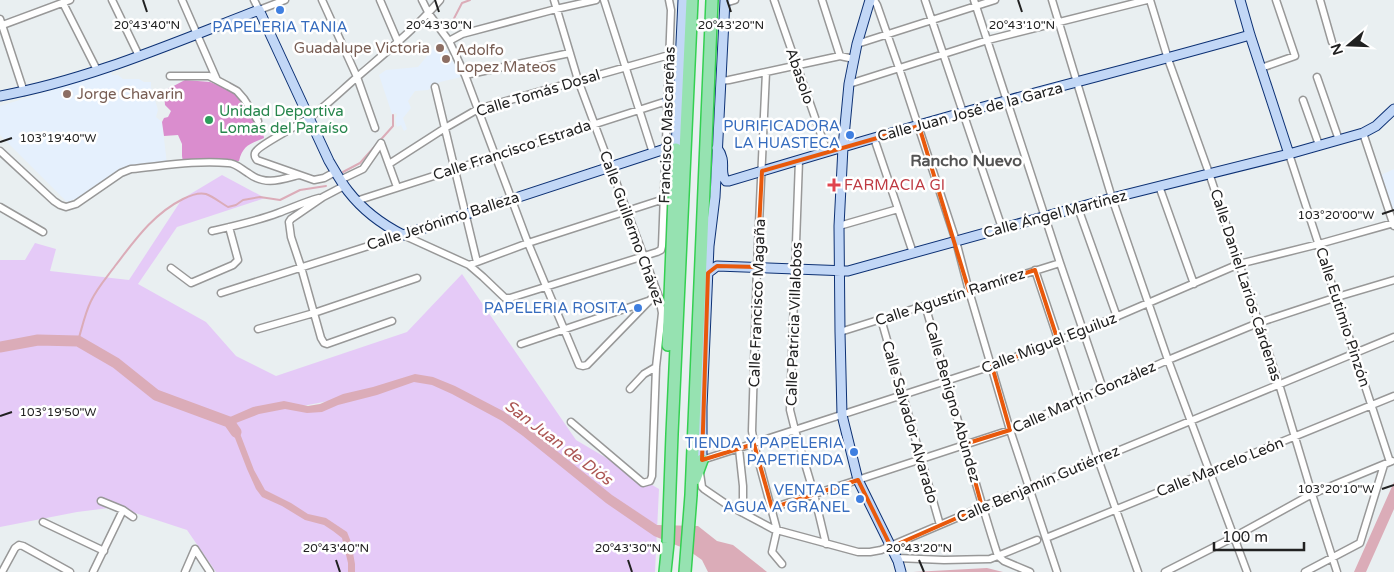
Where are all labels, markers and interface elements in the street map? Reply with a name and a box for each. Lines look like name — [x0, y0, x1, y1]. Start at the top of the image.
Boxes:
marker: PAPELERIA TANIA — [274, 4, 286, 16]
text: 20°43'40"N — [114, 18, 180, 32]
place label: PAPELERIA TANIA — [212, 18, 348, 36]
text: 20°43'30"N — [406, 18, 472, 32]
text: 20°43'20"N — [698, 18, 764, 32]
text: 20°43'10"N — [989, 18, 1055, 32]
north arrow — [1324, 20, 1374, 70]
place label: Guadalupe Victoria — [294, 39, 430, 57]
place label: Adolfo Lopez Mateos — [456, 41, 556, 76]
text: N — [1327, 41, 1347, 57]
marker: Guadalupe Victoria — [434, 42, 446, 54]
street label: Francisco Mascareñas — [655, 46, 679, 204]
street label: Abasolo — [782, 46, 818, 106]
marker: Adolfo Lopez Mateos — [440, 53, 452, 65]
street label: Calle Tomás Dosal — [474, 66, 602, 120]
street label: Calle Juan José de la Garza — [875, 79, 1065, 145]
place label: Jorge Chavarin — [77, 85, 183, 103]
marker: Jorge Chavarin — [61, 88, 73, 100]
place label: Unidad Deportiva Lomas del Paraíso — [219, 102, 348, 137]
marker: Unidad Deportiva Lomas del Paraíso — [203, 114, 215, 126]
street label: Calle Francisco Estrada — [431, 116, 593, 184]
place label: PURIFICADORA LA HUASTECA — [723, 117, 840, 152]
marker: PURIFICADORA LA HUASTECA — [844, 129, 856, 141]
text: 103°19'40"W — [19, 131, 97, 145]
street label: Calle Guillermo Chávez — [596, 148, 668, 308]
district label: Rancho Nuevo — [910, 151, 1022, 171]
place label: FARMACIA GI — [844, 176, 945, 194]
marker: FARMACIA GI — [828, 179, 840, 191]
street label: Calle Ángel Martínez — [981, 186, 1129, 242]
street label: Calle Daniel Larios Cárdenas — [1206, 187, 1286, 383]
street label: Calle Jerónimo Balleza — [365, 188, 521, 254]
text: 103°20'00"W — [1297, 208, 1375, 222]
street label: Calle Francisco Magaña — [745, 218, 769, 388]
street label: Calle Patricia Villalobos — [782, 242, 806, 406]
street label: Calle Eutimio Pinzón — [1312, 245, 1374, 389]
street label: Calle Agustín Ramírez — [873, 264, 1027, 330]
place label: PAPELERIA ROSITA — [484, 299, 628, 317]
marker: PAPELERIA ROSITA — [632, 302, 644, 314]
street label: Calle Miguel Eguiluz — [979, 309, 1119, 377]
street label: Calle Benigno Abùndez — [921, 320, 985, 484]
street label: Calle Salvador Alvarado — [878, 339, 942, 505]
street label: Calle Martín González — [1009, 357, 1159, 437]
water label: San Juan de Diós — [501, 396, 617, 491]
text: 103°19'50"W — [19, 405, 97, 419]
street label: Calle Marcelo León — [1154, 433, 1286, 501]
place label: TIENDA Y PAPELERIA PAPETIENDA — [685, 434, 844, 469]
street label: Calle Benjamín Gutiérrez — [954, 442, 1122, 526]
marker: TIENDA Y PAPELERIA PAPETIENDA — [848, 446, 860, 458]
place label: VENTA DE AGUA A GRANEL — [723, 481, 850, 516]
text: 103°20'10"W — [1297, 482, 1375, 496]
marker: VENTA DE AGUA A GRANEL — [854, 493, 866, 505]
scale bar — [1214, 520, 1304, 552]
text: 100 m — [1222, 528, 1268, 546]
text: 20°43'40"N — [303, 541, 369, 555]
text: 20°43'30"N — [595, 541, 661, 555]
text: 20°43'20"N — [886, 541, 952, 555]

